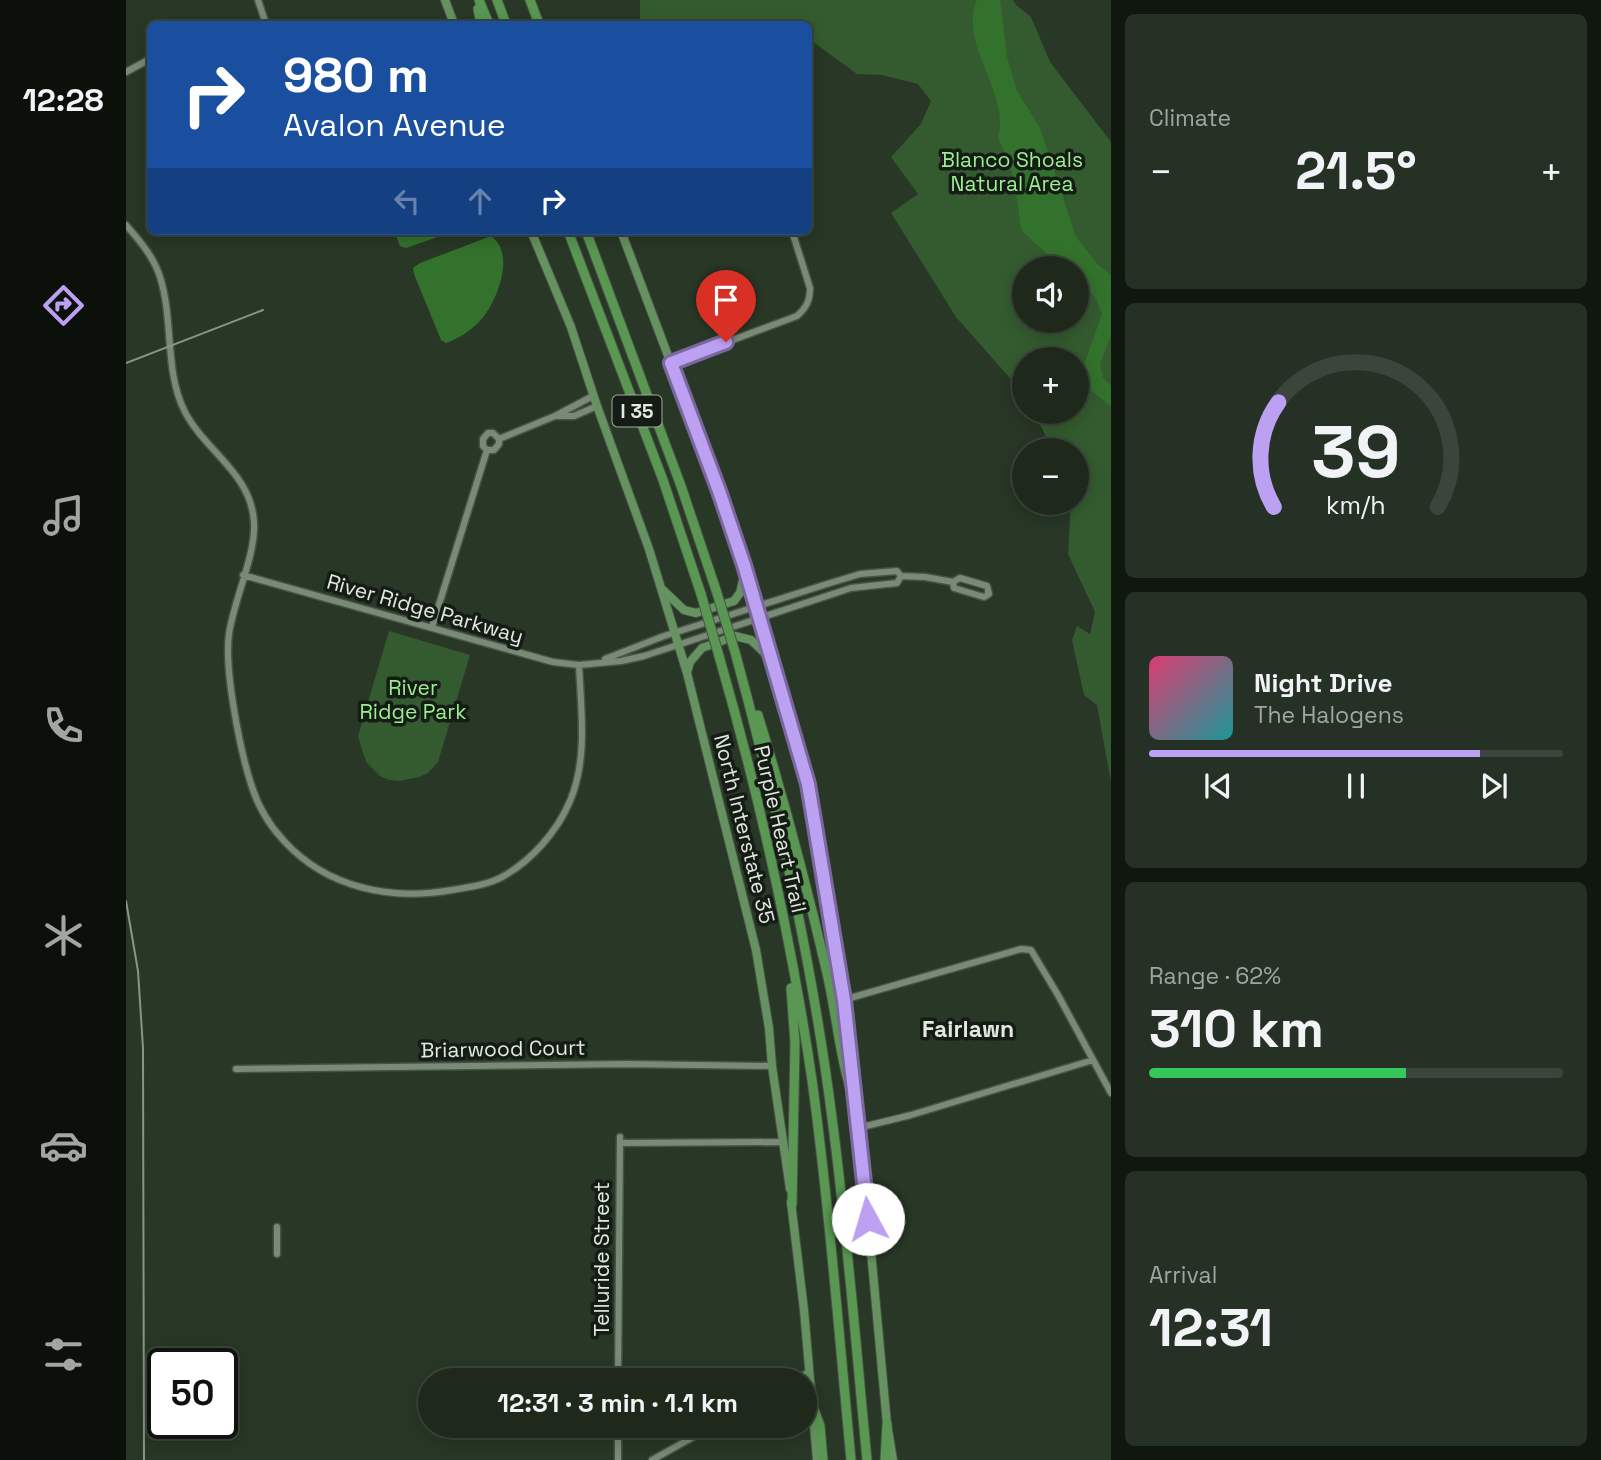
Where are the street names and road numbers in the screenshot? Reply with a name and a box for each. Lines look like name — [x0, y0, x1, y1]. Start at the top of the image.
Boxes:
road number: I 35 — [612, 396, 662, 426]
street label: River Ridge Parkway — [324, 568, 527, 650]
street label: North Interstate 35 — [708, 731, 781, 926]
street label: Purple Heart Trail — [748, 742, 813, 915]
street label: Briarwood Court — [420, 1034, 586, 1063]
street label: Telluride Street — [588, 1182, 615, 1336]

